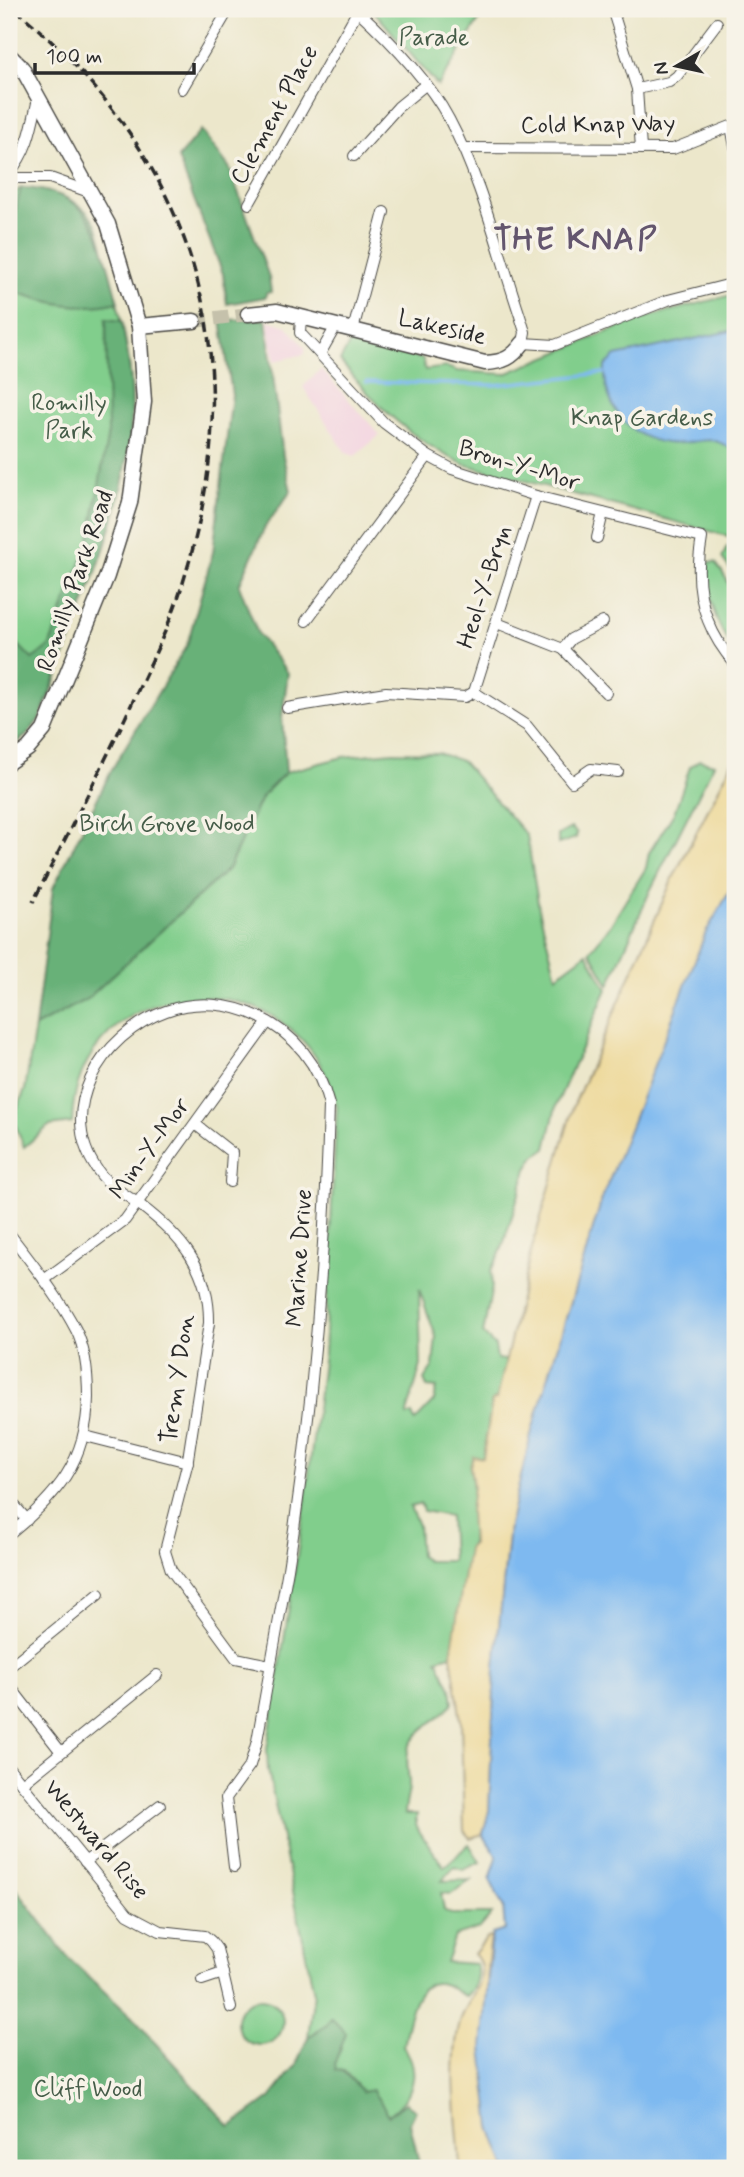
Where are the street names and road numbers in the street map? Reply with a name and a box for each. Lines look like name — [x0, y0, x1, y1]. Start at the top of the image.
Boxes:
street label: Clement Place — [224, 40, 326, 190]
street label: Cold Knap Way — [520, 108, 676, 142]
street label: Lakeside — [395, 303, 489, 353]
street label: Bron-Y-Mor — [455, 433, 583, 499]
street label: Romilly Park Road — [30, 486, 122, 676]
street label: Heol-Y-Bryn — [450, 521, 520, 653]
street label: Min-Y-Mor — [103, 1092, 197, 1206]
street label: Marine Drive — [280, 1188, 320, 1328]
street label: Trem Y Don — [154, 1312, 202, 1446]
street label: Westward Rise — [37, 1774, 155, 1906]

